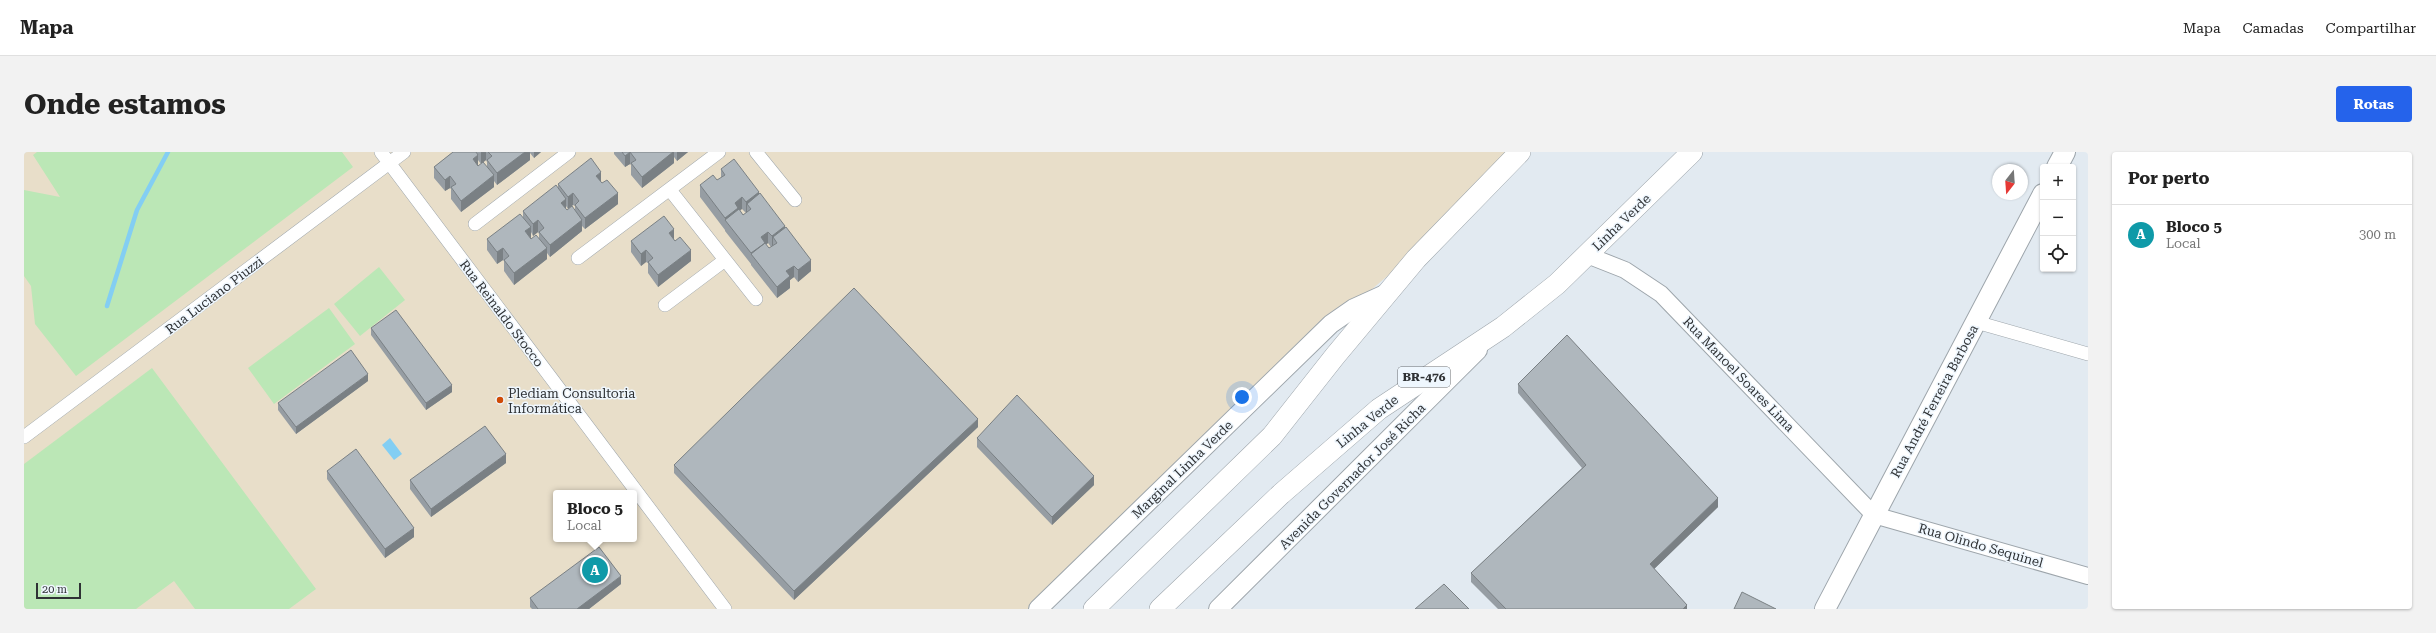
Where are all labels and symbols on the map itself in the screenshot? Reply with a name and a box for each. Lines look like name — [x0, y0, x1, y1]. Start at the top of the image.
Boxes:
north arrow — [1992, 164, 2028, 200]
street label: Linha Verde — [1589, 191, 1654, 254]
street label: Rua Luciano Piuzzi — [162, 254, 266, 337]
street label: Rua Reinaldo Stocco — [457, 257, 547, 370]
street label: Rua Manoel Soares Lima — [1680, 314, 1797, 435]
street label: Rua André Ferreira Barbosa — [1888, 322, 1981, 480]
road number: BR-476 — [1398, 367, 1450, 387]
place label: Plediam Consultoria Informática — [508, 386, 635, 416]
your location — [1232, 387, 1252, 407]
street label: Linha Verde — [1333, 392, 1401, 451]
marker: Plediam Consultoria Informática — [495, 395, 505, 405]
street label: Avenida Governador José Richa — [1276, 400, 1428, 552]
street label: Marginal Linha Verde — [1129, 417, 1236, 521]
street label: Rua Olindo Sequinel — [1917, 520, 2045, 570]
pin: A — [582, 555, 608, 585]
scale bar — [36, 581, 81, 600]

